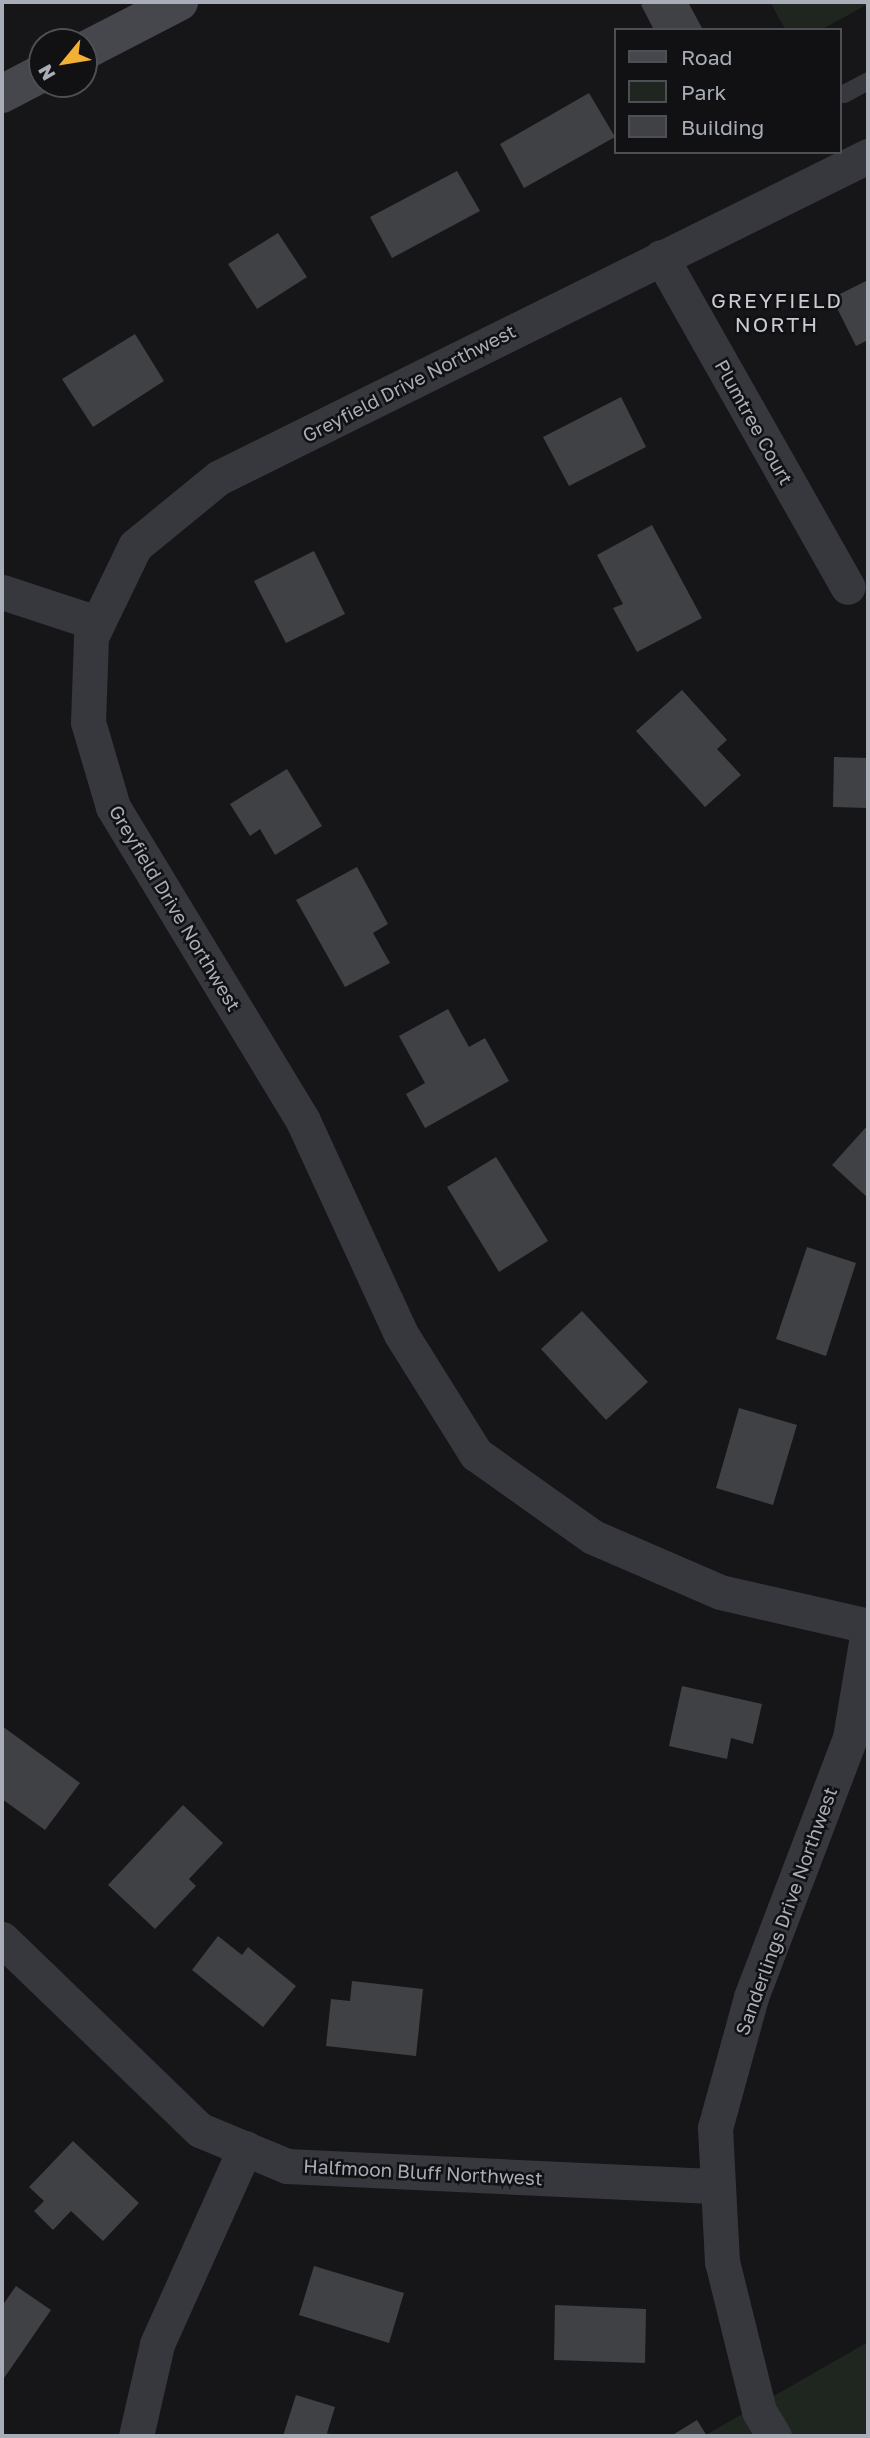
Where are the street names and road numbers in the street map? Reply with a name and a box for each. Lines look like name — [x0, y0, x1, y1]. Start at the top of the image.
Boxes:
street label: Greyfield Drive Northwest — [299, 319, 519, 447]
street label: Plumtree Court — [710, 355, 798, 489]
street label: Greyfield Drive Northwest — [104, 801, 246, 1015]
street label: Sanderlings Drive Northwest — [730, 1784, 842, 2038]
street label: Halfmoon Bluff Northwest — [303, 2154, 543, 2190]

